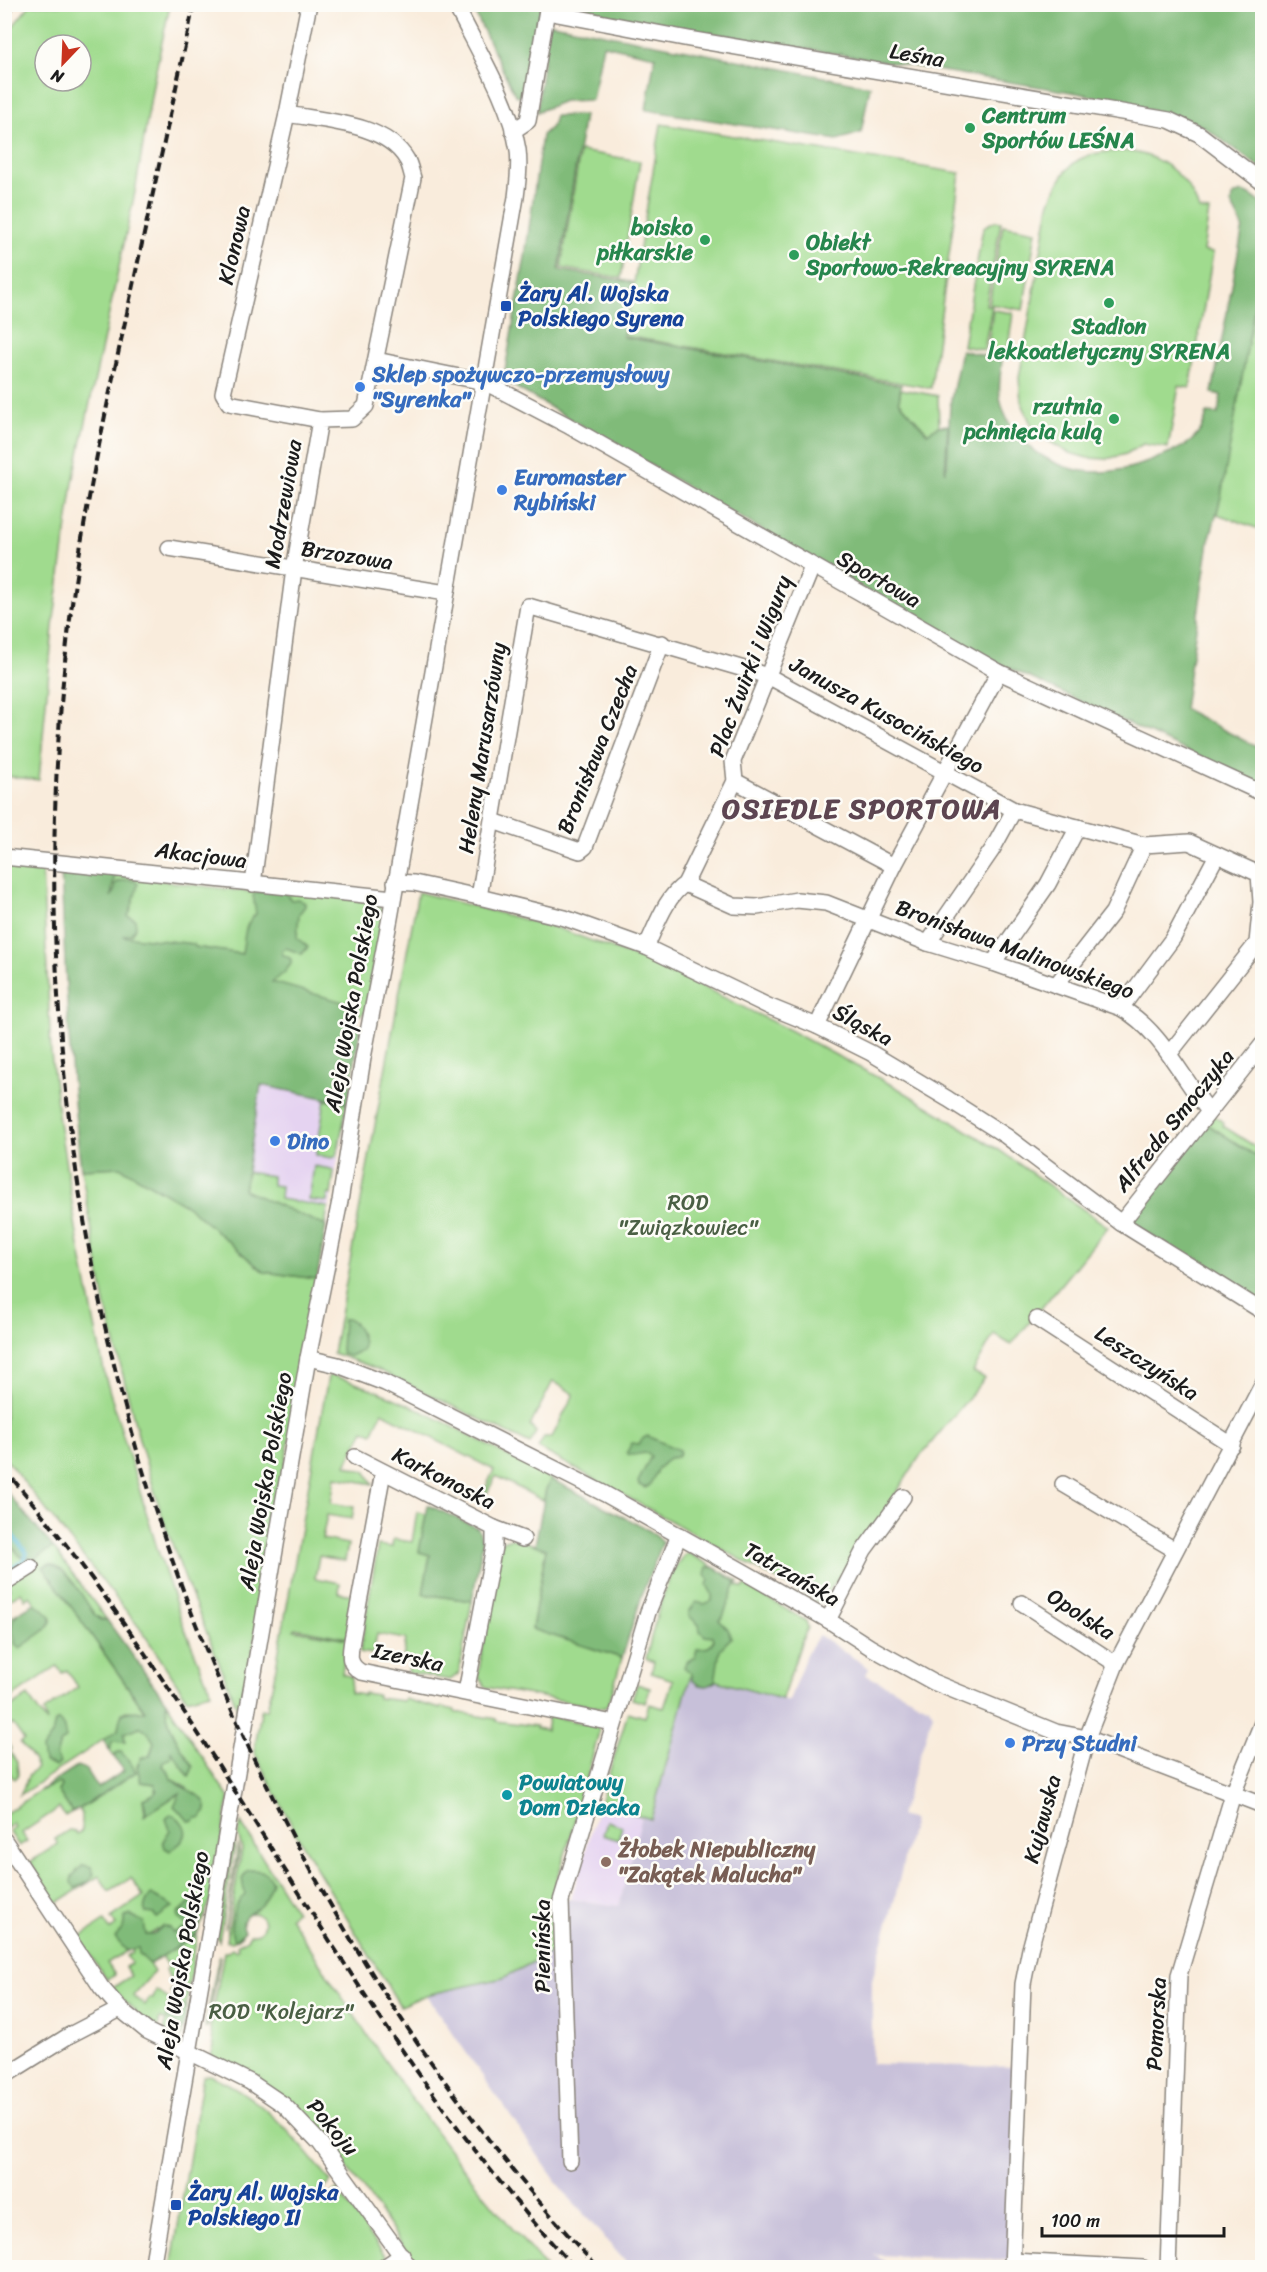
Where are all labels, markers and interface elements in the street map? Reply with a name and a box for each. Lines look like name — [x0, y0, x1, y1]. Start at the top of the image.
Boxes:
street label: Leśna — [887, 31, 948, 79]
north arrow — [33, 33, 93, 93]
text: N — [46, 60, 69, 92]
place label: Centrum Sportów LEŚNA — [981, 96, 1135, 160]
marker: Centrum Sportów LEŚNA — [963, 121, 977, 135]
street label: Klonowa — [206, 202, 262, 288]
place label: boisko piłkarskie — [595, 208, 694, 272]
place label: Obiekt Sportowo-Rekreacyjny SYRENA — [805, 223, 1114, 287]
marker: boisko piłkarskie — [698, 233, 712, 247]
marker: Obiekt Sportowo-Rekreacyjny SYRENA — [787, 248, 801, 262]
place label: Żary Al. Wojska Polskiego Syrena — [517, 274, 685, 338]
marker: Stadion lekkoatletyczny SYRENA — [1102, 296, 1116, 310]
marker: Żary Al. Wojska Polskiego Syrena — [499, 299, 513, 313]
place label: Stadion lekkoatletyczny SYRENA — [987, 307, 1230, 371]
place label: Sklep spożywczo-przemysłowy "Syrenka" — [371, 355, 670, 419]
marker: Sklep spożywczo-przemysłowy "Syrenka" — [353, 380, 367, 394]
place label: rzutnia pchnięcia kulą — [962, 387, 1103, 451]
marker: rzutnia pchnięcia kulą — [1107, 412, 1121, 426]
street label: Modrzewiowa — [252, 436, 314, 571]
place label: Euromaster Rybiński — [513, 458, 627, 522]
marker: Euromaster Rybiński — [495, 483, 509, 497]
street label: Brzozowa — [298, 529, 396, 581]
street label: Sportowa — [829, 539, 929, 619]
street label: Plac Żwirki i Wigury — [697, 569, 803, 763]
street label: Heleny Marusarzówny — [446, 639, 518, 856]
street label: Janusza Kusocińskiego — [781, 645, 992, 785]
street label: Bronisława Czecha — [545, 658, 649, 840]
district label: OSIEDLE SPORTOWA — [722, 784, 1002, 833]
street label: Akacjowa — [152, 830, 249, 880]
street label: Bronisława Malinowskiego — [890, 888, 1140, 1010]
street label: Aleja Wojska Polskiego — [312, 891, 389, 1116]
street label: Śląska — [826, 993, 900, 1057]
street label: Alfreda Smoczyka — [1103, 1039, 1245, 1201]
place label: Dino — [287, 1122, 330, 1161]
marker: Dino — [268, 1134, 282, 1148]
park label: ROD "Związkowiec" — [618, 1183, 760, 1247]
street label: Leszczyńska — [1087, 1314, 1207, 1412]
street label: Aleja Wojska Polskiego — [226, 1369, 303, 1594]
street label: Karkonoska — [385, 1435, 503, 1521]
street label: Tatrzańska — [736, 1531, 848, 1617]
street label: Opolska — [1039, 1577, 1124, 1651]
street label: Izerska — [368, 1630, 448, 1684]
place label: Przy Studni — [1022, 1724, 1139, 1763]
marker: Przy Studni — [1003, 1736, 1017, 1750]
place label: Powiatowy Dom Dziecka — [519, 1763, 640, 1827]
street label: Kujawska — [1011, 1770, 1073, 1868]
marker: Powiatowy Dom Dziecka — [500, 1788, 514, 1802]
place label: Żłobek Niepubliczny "Zakątek Malucha" — [617, 1830, 816, 1894]
street label: Aleja Wojska Polskiego — [143, 1848, 220, 2073]
marker: Żłobek Niepubliczny "Zakątek Malucha" — [599, 1855, 613, 1869]
street label: Pienińska — [523, 1899, 562, 1993]
street label: Pomorska — [1134, 1976, 1178, 2072]
park label: ROD "Kolejarz" — [209, 1992, 355, 2031]
street label: Pokoju — [297, 2089, 369, 2165]
place label: Żary Al. Wojska Polskiego II — [187, 2173, 339, 2237]
marker: Żary Al. Wojska Polskiego II — [169, 2198, 183, 2212]
scale bar — [1042, 2200, 1224, 2238]
text: 100 m — [1051, 2205, 1100, 2237]

